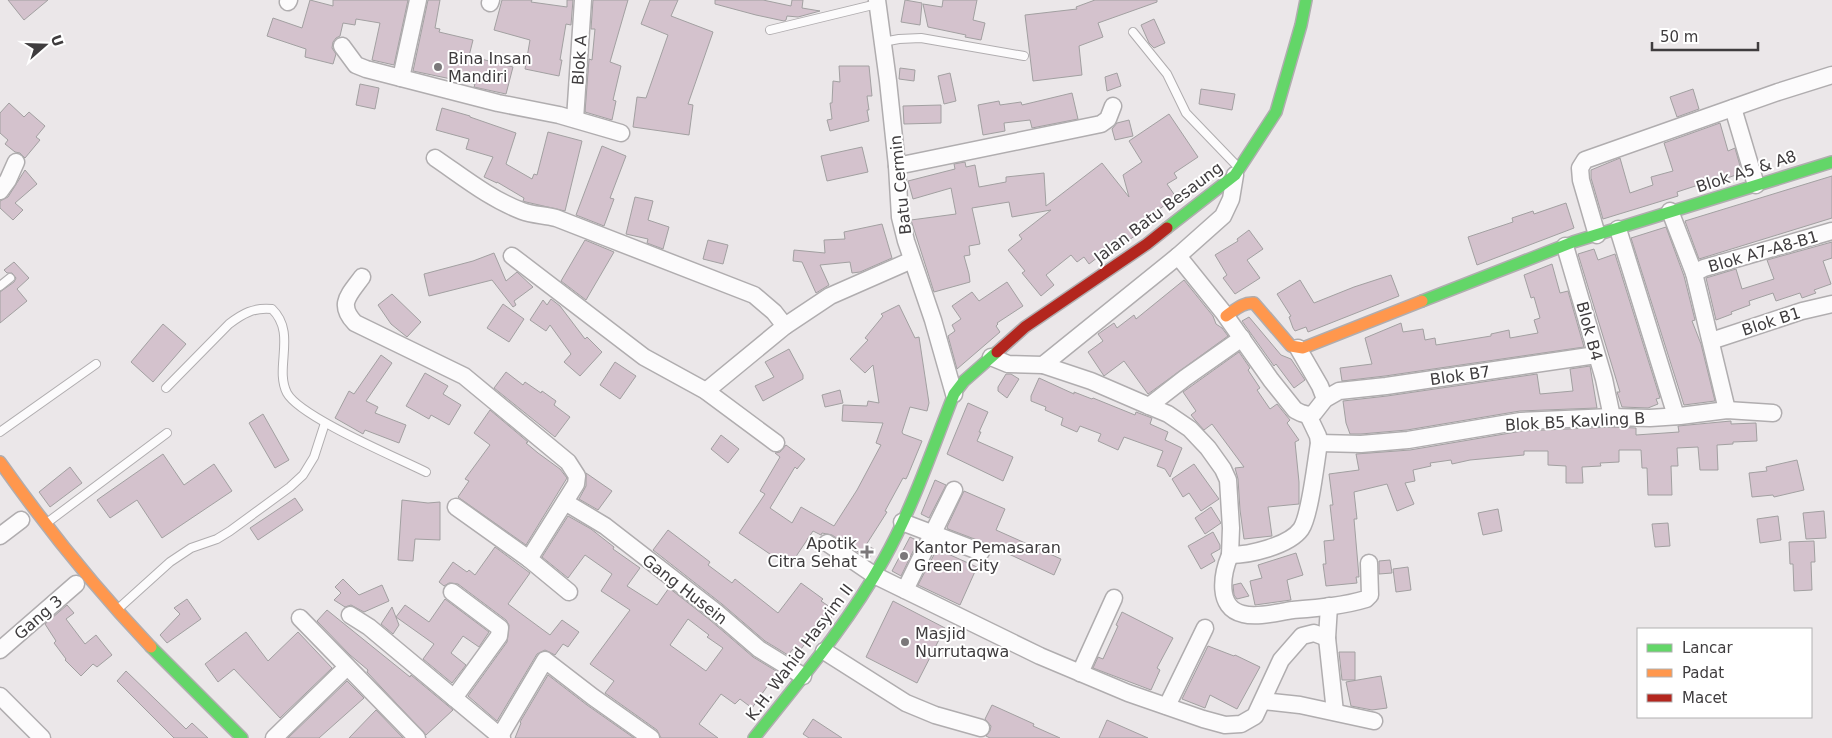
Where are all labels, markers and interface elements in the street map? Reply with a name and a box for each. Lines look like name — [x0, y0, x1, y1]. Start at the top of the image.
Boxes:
north arrow — [20, 20, 70, 70]
scale bar — [1652, 20, 1758, 52]
text: 50 m — [1660, 28, 1698, 46]
text: U — [48, 32, 67, 49]
street label: Blok A — [568, 34, 591, 86]
place label: Bina Insan Mandiri — [448, 49, 532, 86]
marker: Bina Insan Mandiri — [432, 61, 444, 73]
street label: Batu Cermin — [886, 134, 915, 236]
street label: Blok A5 & A8 — [1694, 146, 1799, 197]
street label: Jalan Batu Besaung — [1090, 158, 1226, 267]
street label: Blok A7-A8-B1 — [1706, 227, 1820, 276]
street label: Blok B4 — [1572, 299, 1607, 363]
street label: Blok B1 — [1739, 303, 1803, 340]
street label: Blok B7 — [1429, 362, 1491, 389]
street label: Blok B5 Kavling B — [1504, 408, 1646, 435]
place label: Apotik Citra Sehat — [767, 534, 858, 571]
place label: Kantor Pemasaran Green City — [914, 538, 1061, 575]
marker: Apotik Citra Sehat — [861, 546, 873, 558]
street label: Gang Husein — [638, 550, 731, 628]
marker: Kantor Pemasaran Green City — [898, 550, 910, 562]
street label: K.H. Wahid Hasyim II — [742, 580, 857, 724]
street label: Gang 3 — [10, 591, 66, 643]
place label: Masjid Nurrutaqwa — [915, 624, 1009, 661]
legend — [1637, 628, 1812, 718]
marker: Masjid Nurrutaqwa — [899, 636, 911, 648]
text: Lancar — [1682, 639, 1733, 657]
text: Padat — [1682, 664, 1724, 682]
text: Macet — [1682, 689, 1728, 707]

